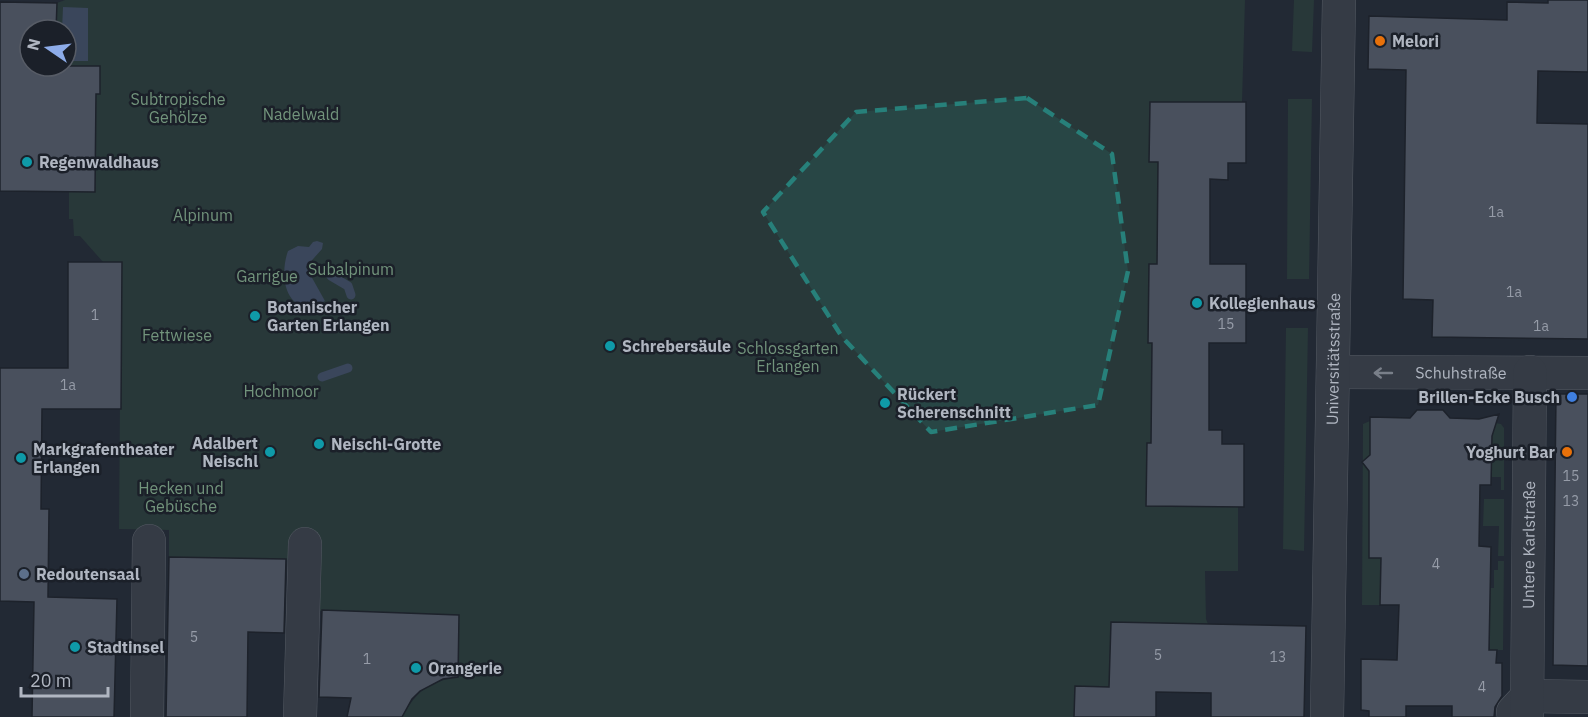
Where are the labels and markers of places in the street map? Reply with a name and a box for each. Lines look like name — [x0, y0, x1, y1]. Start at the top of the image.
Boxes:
place label: Melori — [1392, 31, 1439, 51]
marker: Melori — [1373, 34, 1387, 48]
place label: Regenwaldhaus — [39, 152, 159, 172]
marker: Regenwaldhaus — [20, 155, 34, 169]
place label: Kollegienhaus — [1209, 293, 1316, 313]
marker: Kollegienhaus — [1190, 296, 1204, 310]
place label: Botanischer Garten Erlangen — [267, 297, 389, 335]
marker: Botanischer Garten Erlangen — [248, 309, 262, 323]
place label: Schrebersäule — [622, 336, 731, 356]
marker: Schrebersäule — [603, 339, 617, 353]
place label: Rückert Scherenschnitt — [897, 384, 1011, 422]
place label: Brillen-Ecke Busch — [1418, 387, 1560, 407]
marker: Brillen-Ecke Busch — [1565, 390, 1579, 404]
marker: Rückert Scherenschnitt — [878, 396, 892, 410]
place label: Adalbert Neischl — [192, 433, 258, 471]
place label: Neischl-Grotte — [331, 434, 441, 454]
marker: Neischl-Grotte — [312, 437, 326, 451]
place label: Markgrafentheater Erlangen — [33, 439, 175, 477]
place label: Yoghurt Bar — [1466, 442, 1556, 462]
marker: Adalbert Neischl — [263, 445, 277, 459]
marker: Yoghurt Bar — [1560, 445, 1574, 459]
marker: Markgrafentheater Erlangen — [14, 451, 28, 465]
place label: Redoutensaal — [36, 564, 140, 584]
marker: Redoutensaal — [17, 567, 31, 581]
place label: Stadtinsel — [87, 637, 164, 657]
marker: Stadtinsel — [68, 640, 82, 654]
place label: Orangerie — [428, 658, 502, 678]
marker: Orangerie — [409, 661, 423, 675]

